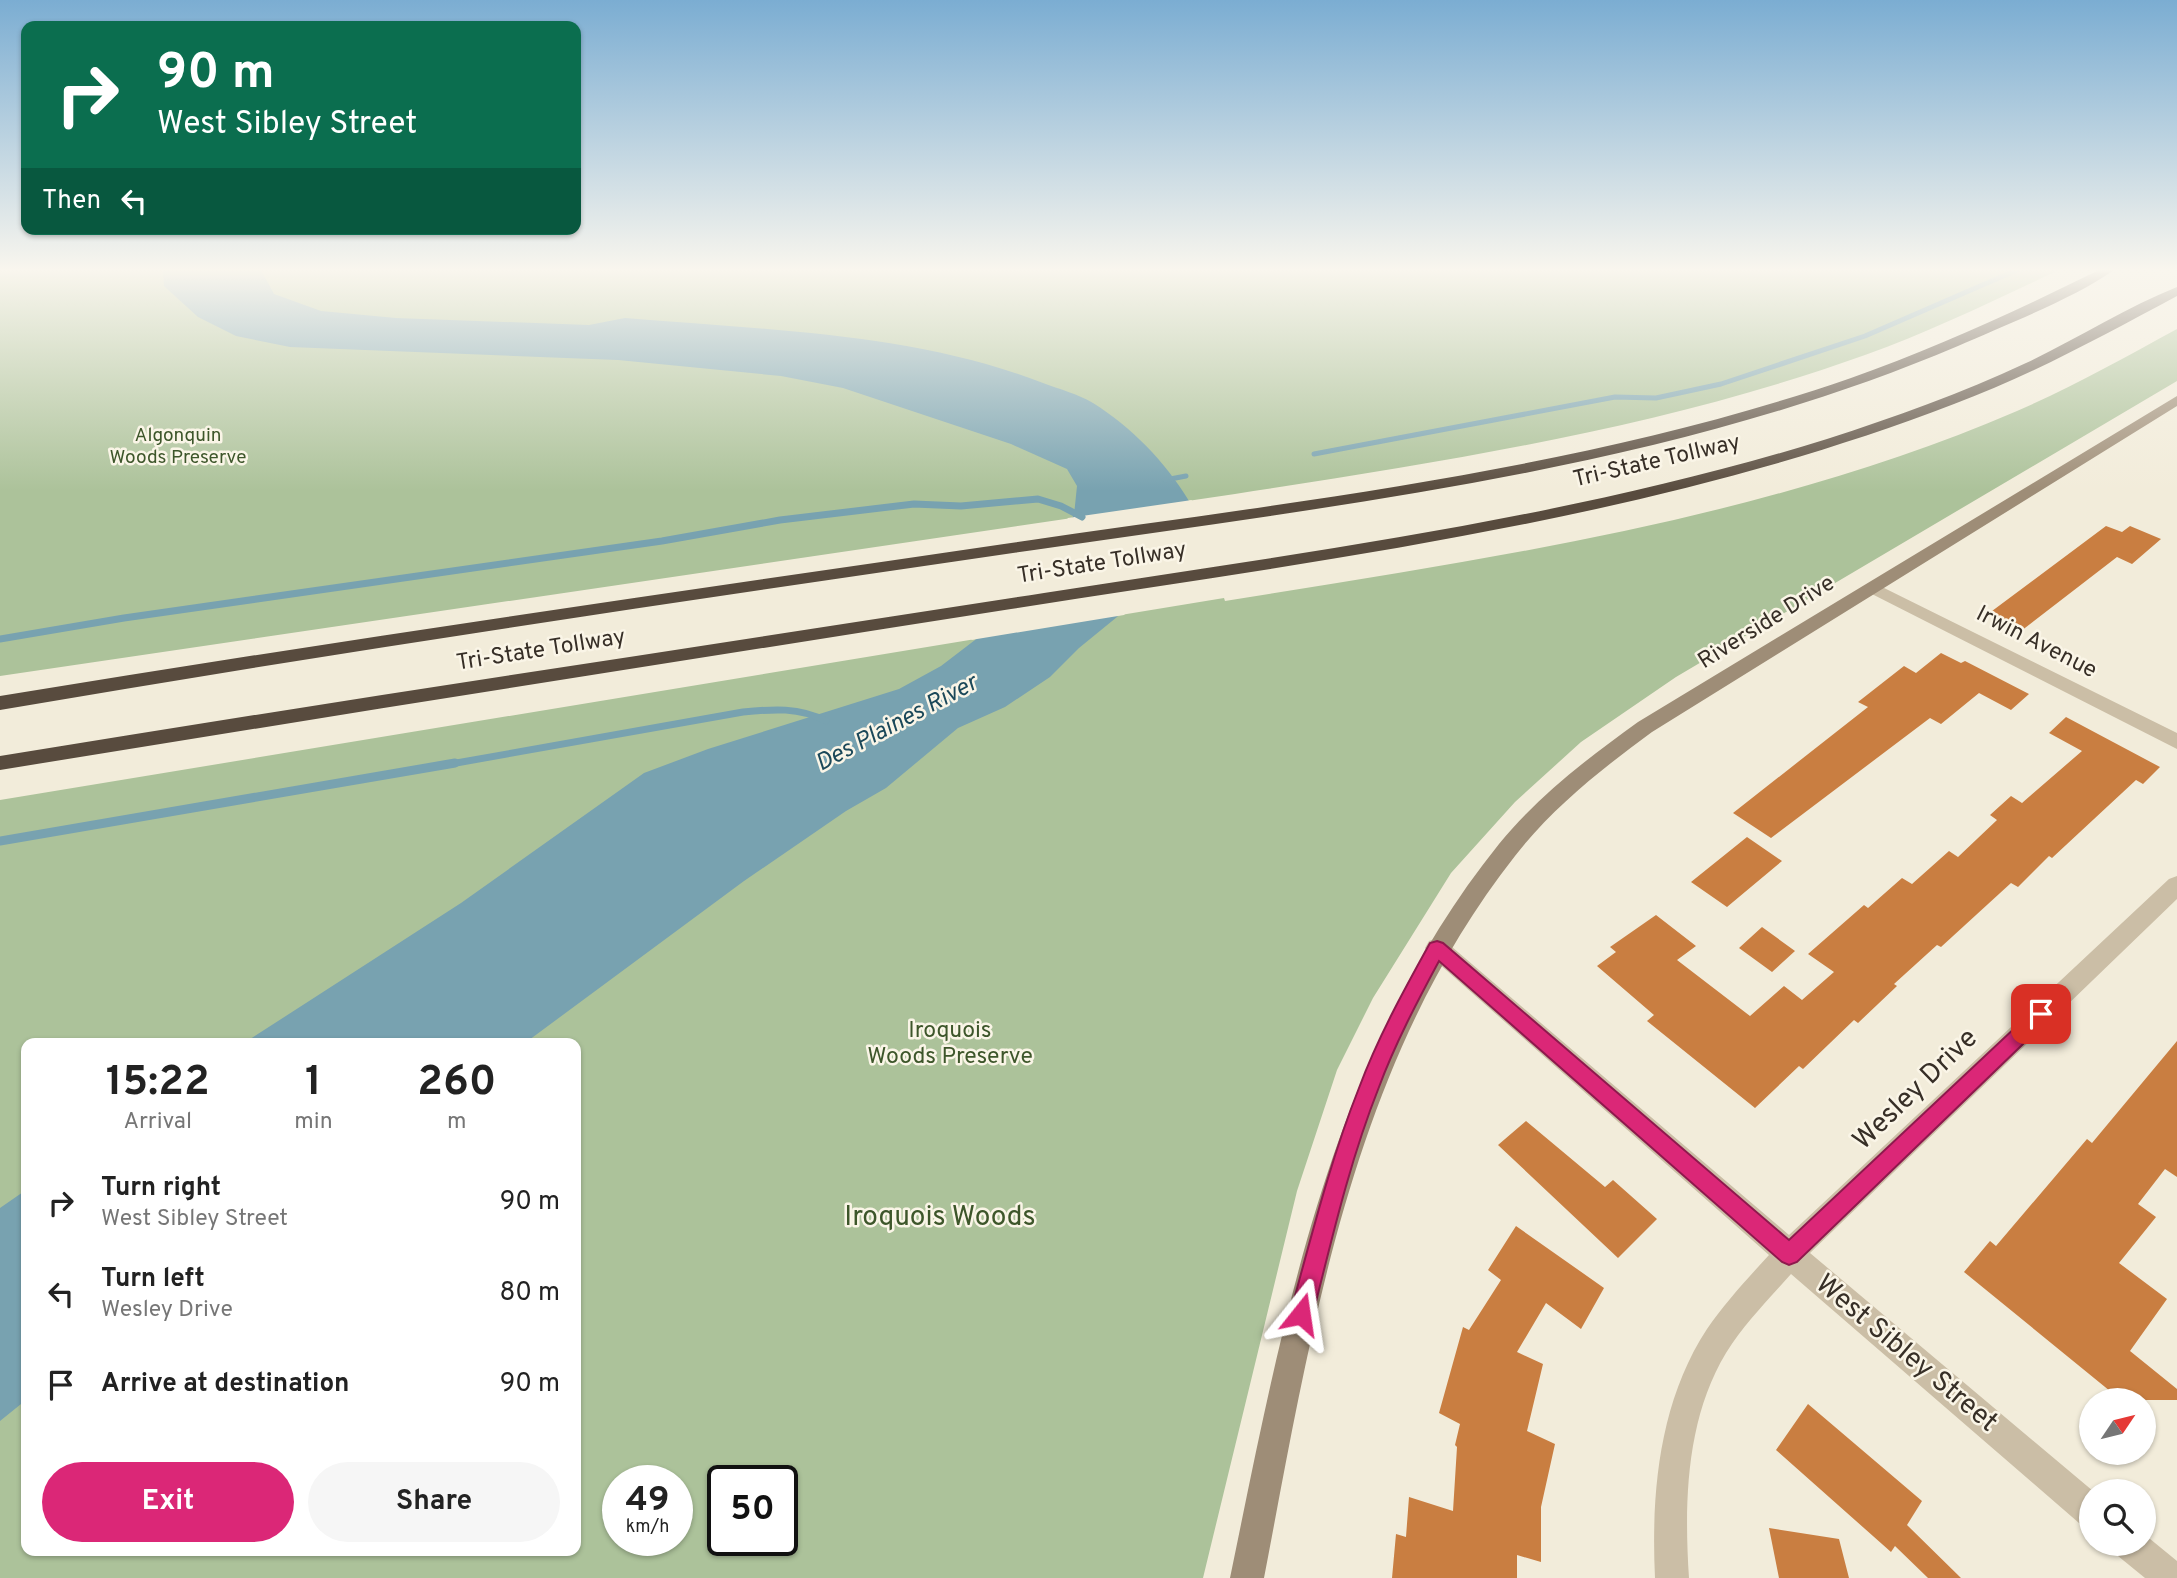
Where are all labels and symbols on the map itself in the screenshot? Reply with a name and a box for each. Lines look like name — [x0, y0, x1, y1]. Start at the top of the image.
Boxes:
park label: Algonquin Woods Preserve — [110, 424, 246, 470]
street label: Tri-State Tollway — [1571, 429, 1743, 495]
street label: Tri-State Tollway — [1015, 536, 1189, 592]
street label: Riverside Drive — [1693, 569, 1841, 677]
street label: Irwin Avenue — [1971, 600, 2101, 686]
street label: Tri-State Tollway — [454, 623, 628, 679]
water label: Des Plaines River — [811, 668, 985, 779]
pin — [2011, 984, 2071, 1044]
park label: Iroquois Woods Preserve — [867, 1017, 1033, 1072]
street label: Wesley Drive — [1846, 1021, 1986, 1159]
park label: Iroquois Woods — [844, 1200, 1036, 1236]
street label: West Sibley Street — [1807, 1267, 2005, 1441]
position arrow — [1264, 1277, 1338, 1351]
north arrow — [2079, 1388, 2156, 1465]
speed limit sign: 50 — [707, 1465, 798, 1556]

